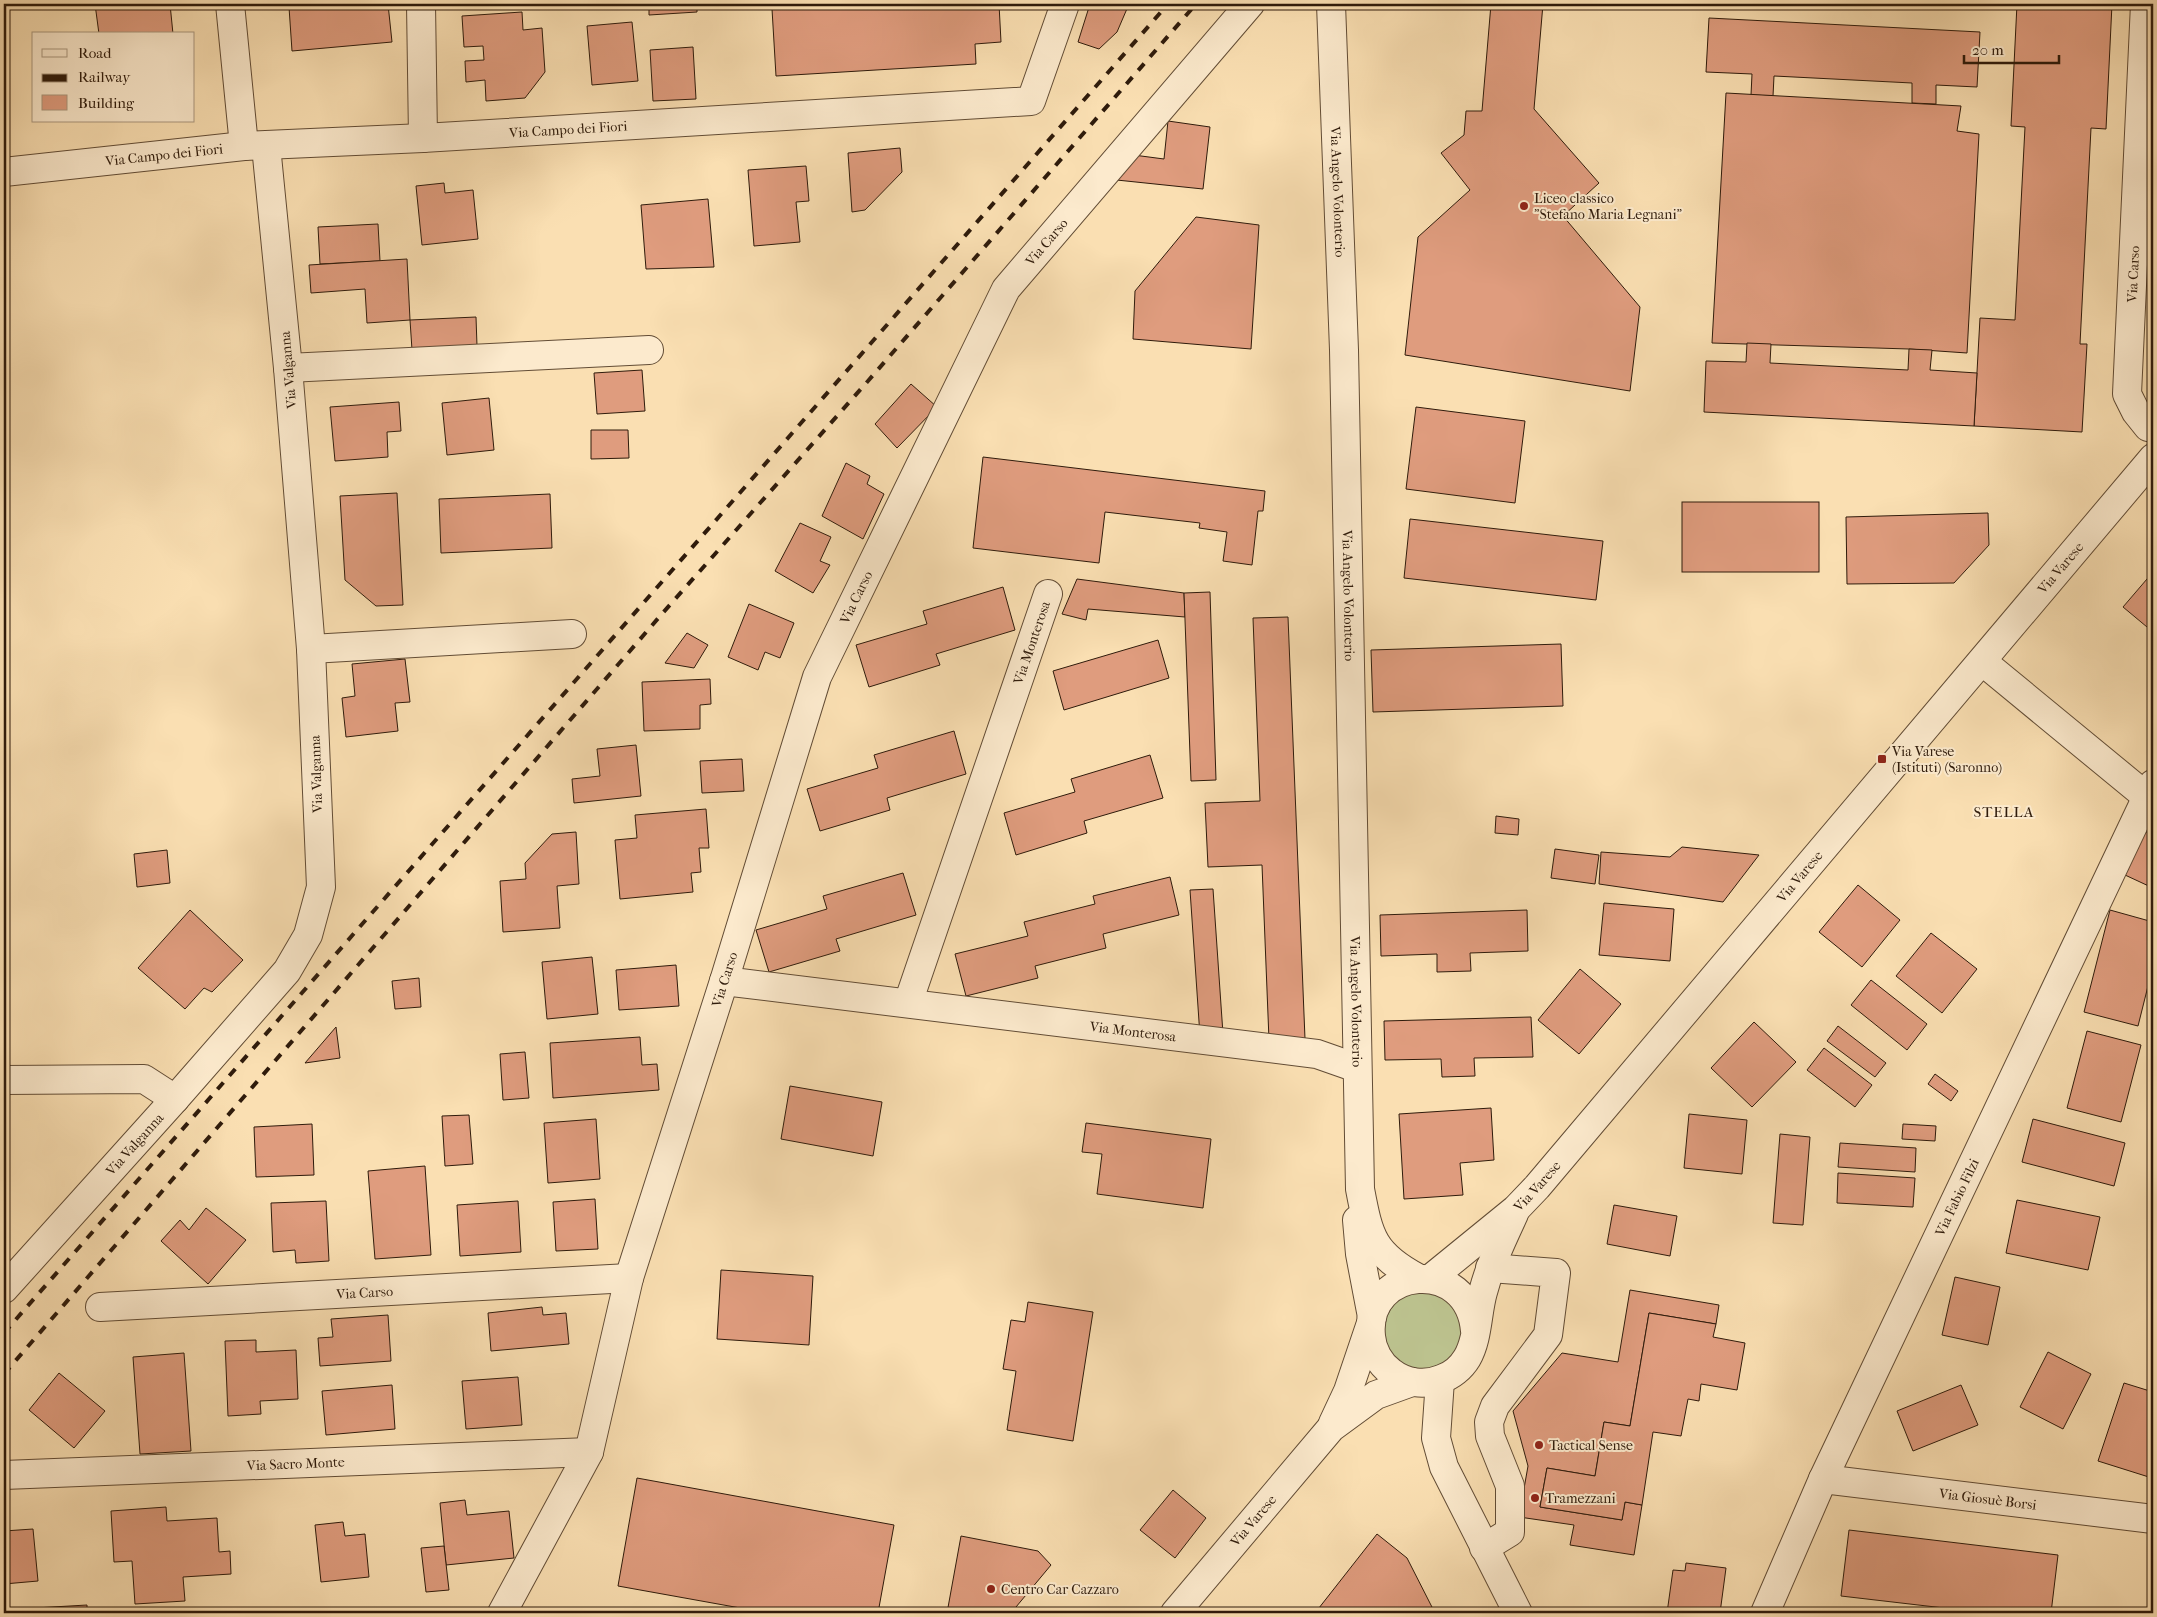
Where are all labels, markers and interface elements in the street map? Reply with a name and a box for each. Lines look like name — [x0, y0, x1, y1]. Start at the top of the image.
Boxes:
legend — [32, 32, 195, 122]
scale bar — [1964, 32, 2060, 64]
text: 20 m — [1972, 41, 2004, 59]
text: Road — [78, 44, 112, 62]
text: Railway — [78, 68, 131, 86]
text: Building — [78, 94, 135, 112]
street label: Via Campo dei Fiori — [508, 118, 628, 142]
street label: Via Angelo Volonterio — [1327, 125, 1349, 258]
street label: Via Campo dei Fiori — [103, 140, 224, 170]
place label: Liceo classico "Stefano Maria Legnani" — [1534, 190, 1683, 223]
marker: Liceo classico "Stefano Maria Legnani" — [1518, 200, 1530, 212]
street label: Via Carso — [1021, 215, 1072, 270]
street label: Via Carso — [2123, 245, 2143, 304]
street label: Via Valganna — [277, 330, 300, 410]
street label: Via Angelo Volonterio — [1338, 529, 1358, 662]
street label: Via Varese — [2033, 539, 2087, 598]
street label: Via Carso — [836, 568, 876, 628]
street label: Via Monterosa — [1009, 598, 1054, 688]
street label: Via Valganna — [307, 734, 326, 814]
place label: Via Varese (Istituti) (Saronno) — [1891, 743, 2002, 776]
marker: Via Varese (Istituti) (Saronno) — [1876, 753, 1888, 765]
district label: STELLA — [1973, 803, 2035, 821]
street label: Via Varese — [1773, 847, 1827, 907]
street label: Via Angelo Volonterio — [1346, 935, 1366, 1067]
street label: Via Carso — [708, 950, 741, 1010]
street label: Via Monterosa — [1088, 1018, 1178, 1046]
street label: Via Valganna — [102, 1109, 168, 1180]
street label: Via Fabio Filzi — [1931, 1156, 1983, 1240]
street label: Via Varese — [1509, 1157, 1565, 1216]
street label: Via Carso — [335, 1283, 394, 1303]
place label: Tactical Sense — [1549, 1437, 1633, 1454]
marker: Tactical Sense — [1533, 1439, 1545, 1451]
street label: Via Sacro Monte — [245, 1454, 345, 1474]
street label: Via Giosuè Borsi — [1937, 1485, 2038, 1514]
place label: Tramezzani — [1545, 1490, 1616, 1507]
street label: Via Varese — [1226, 1491, 1280, 1551]
marker: Tramezzani — [1529, 1492, 1541, 1504]
place label: Centro Car Cazzaro — [1001, 1581, 1119, 1598]
marker: Centro Car Cazzaro — [985, 1583, 997, 1595]

